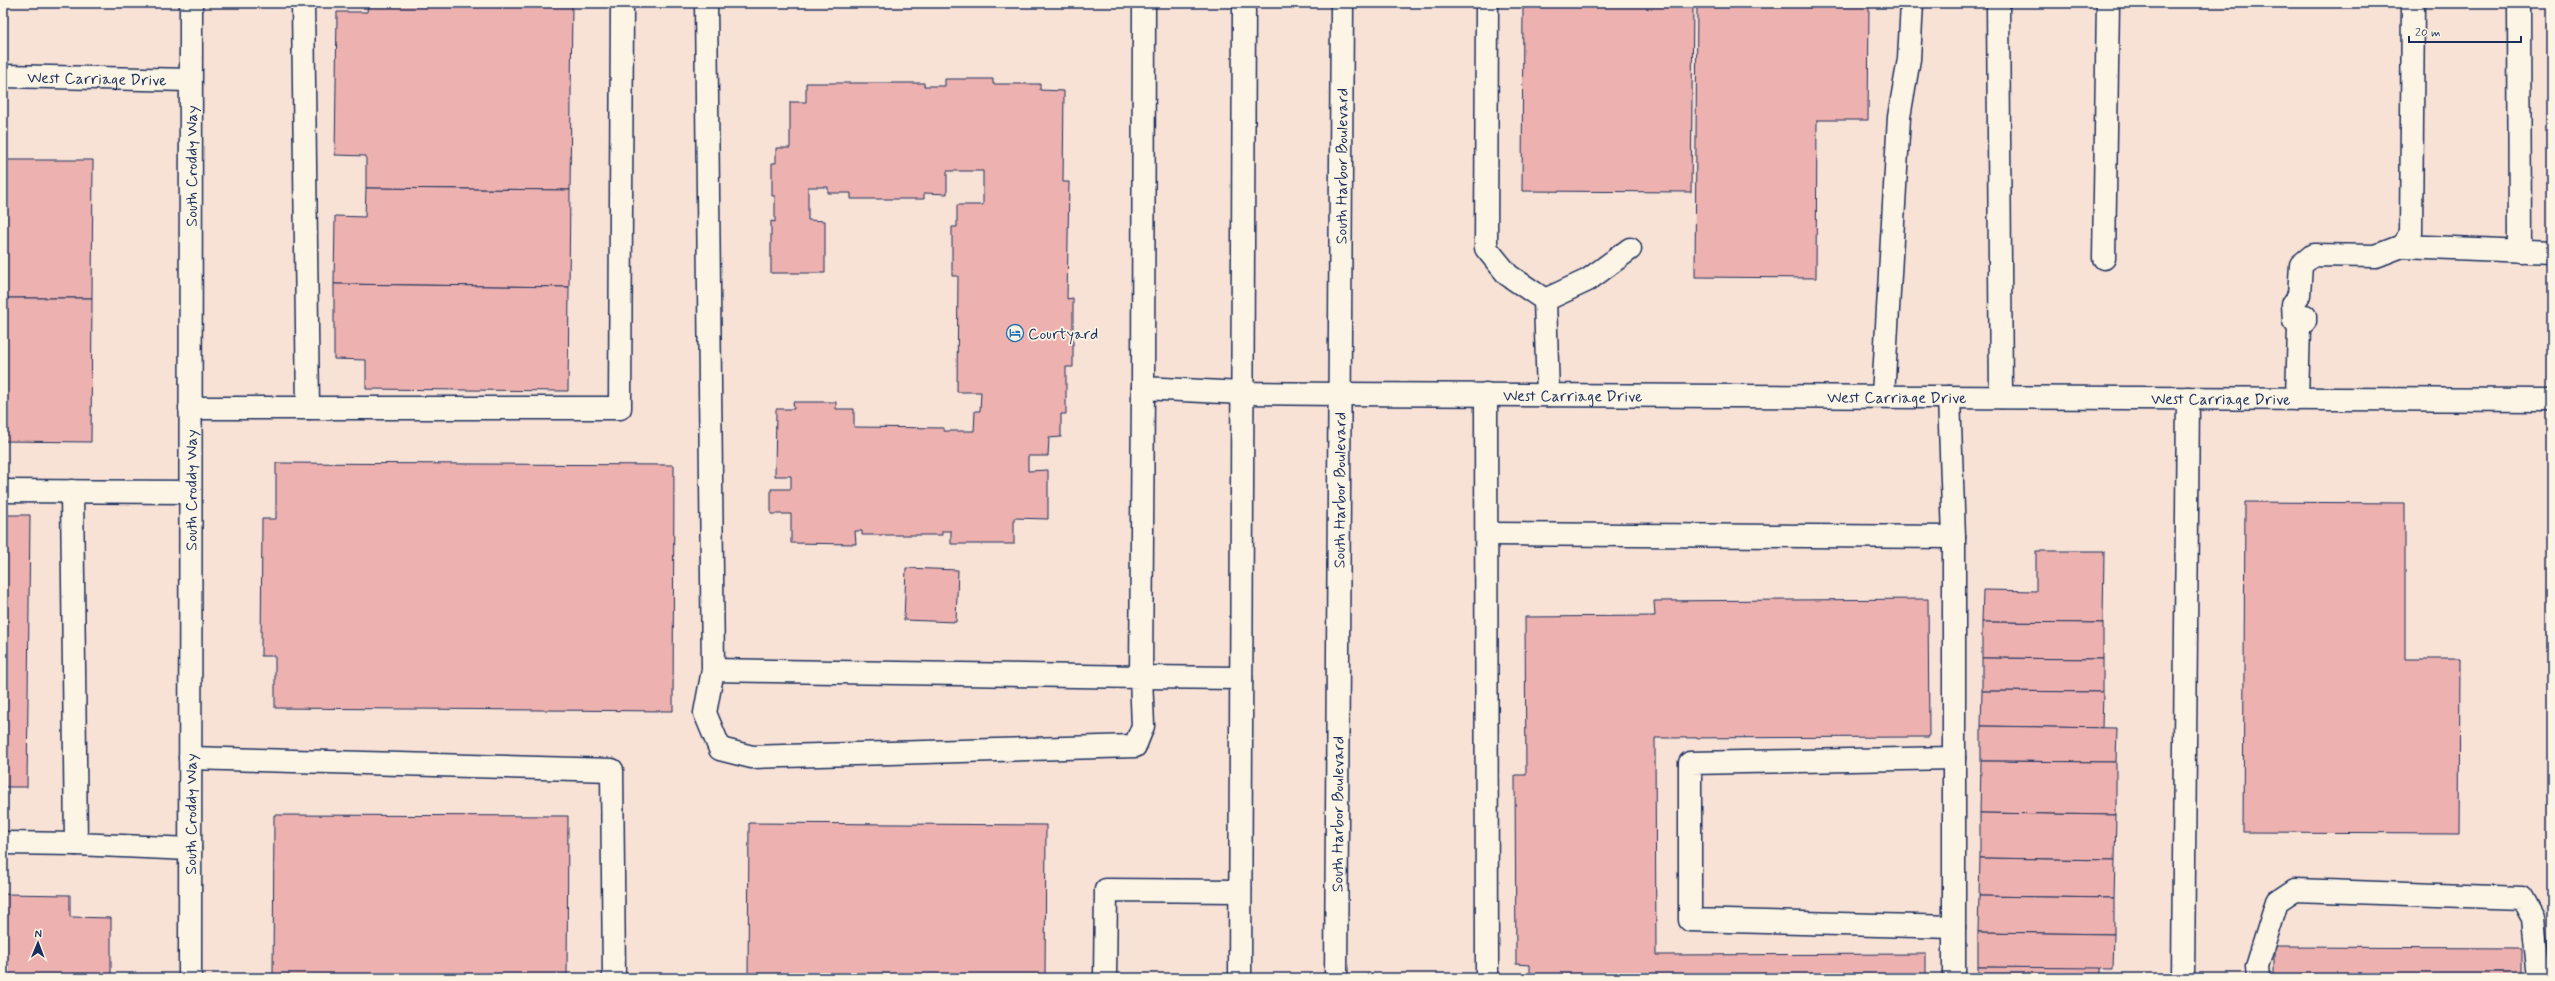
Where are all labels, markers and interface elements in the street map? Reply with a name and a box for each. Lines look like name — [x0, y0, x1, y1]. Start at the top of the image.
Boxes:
scale bar — [2409, 18, 2521, 44]
text: 20 m — [2415, 25, 2441, 41]
street label: West Carriage Drive — [27, 68, 167, 92]
street label: South Harbor Boulevard — [1332, 88, 1353, 244]
street label: South Croddy Way — [182, 105, 203, 227]
hotel icon: Courtyard — [1005, 323, 1025, 343]
place label: Courtyard — [1028, 324, 1098, 345]
street label: West Carriage Drive — [1503, 386, 1643, 408]
street label: West Carriage Drive — [1827, 387, 1967, 409]
street label: West Carriage Drive — [2151, 389, 2291, 411]
street label: South Harbor Boulevard — [1330, 412, 1351, 568]
street label: South Croddy Way — [181, 429, 203, 551]
street label: South Harbor Boulevard — [1328, 736, 1349, 892]
street label: South Croddy Way — [181, 753, 202, 875]
north arrow — [18, 923, 58, 963]
text: N — [34, 927, 42, 941]

